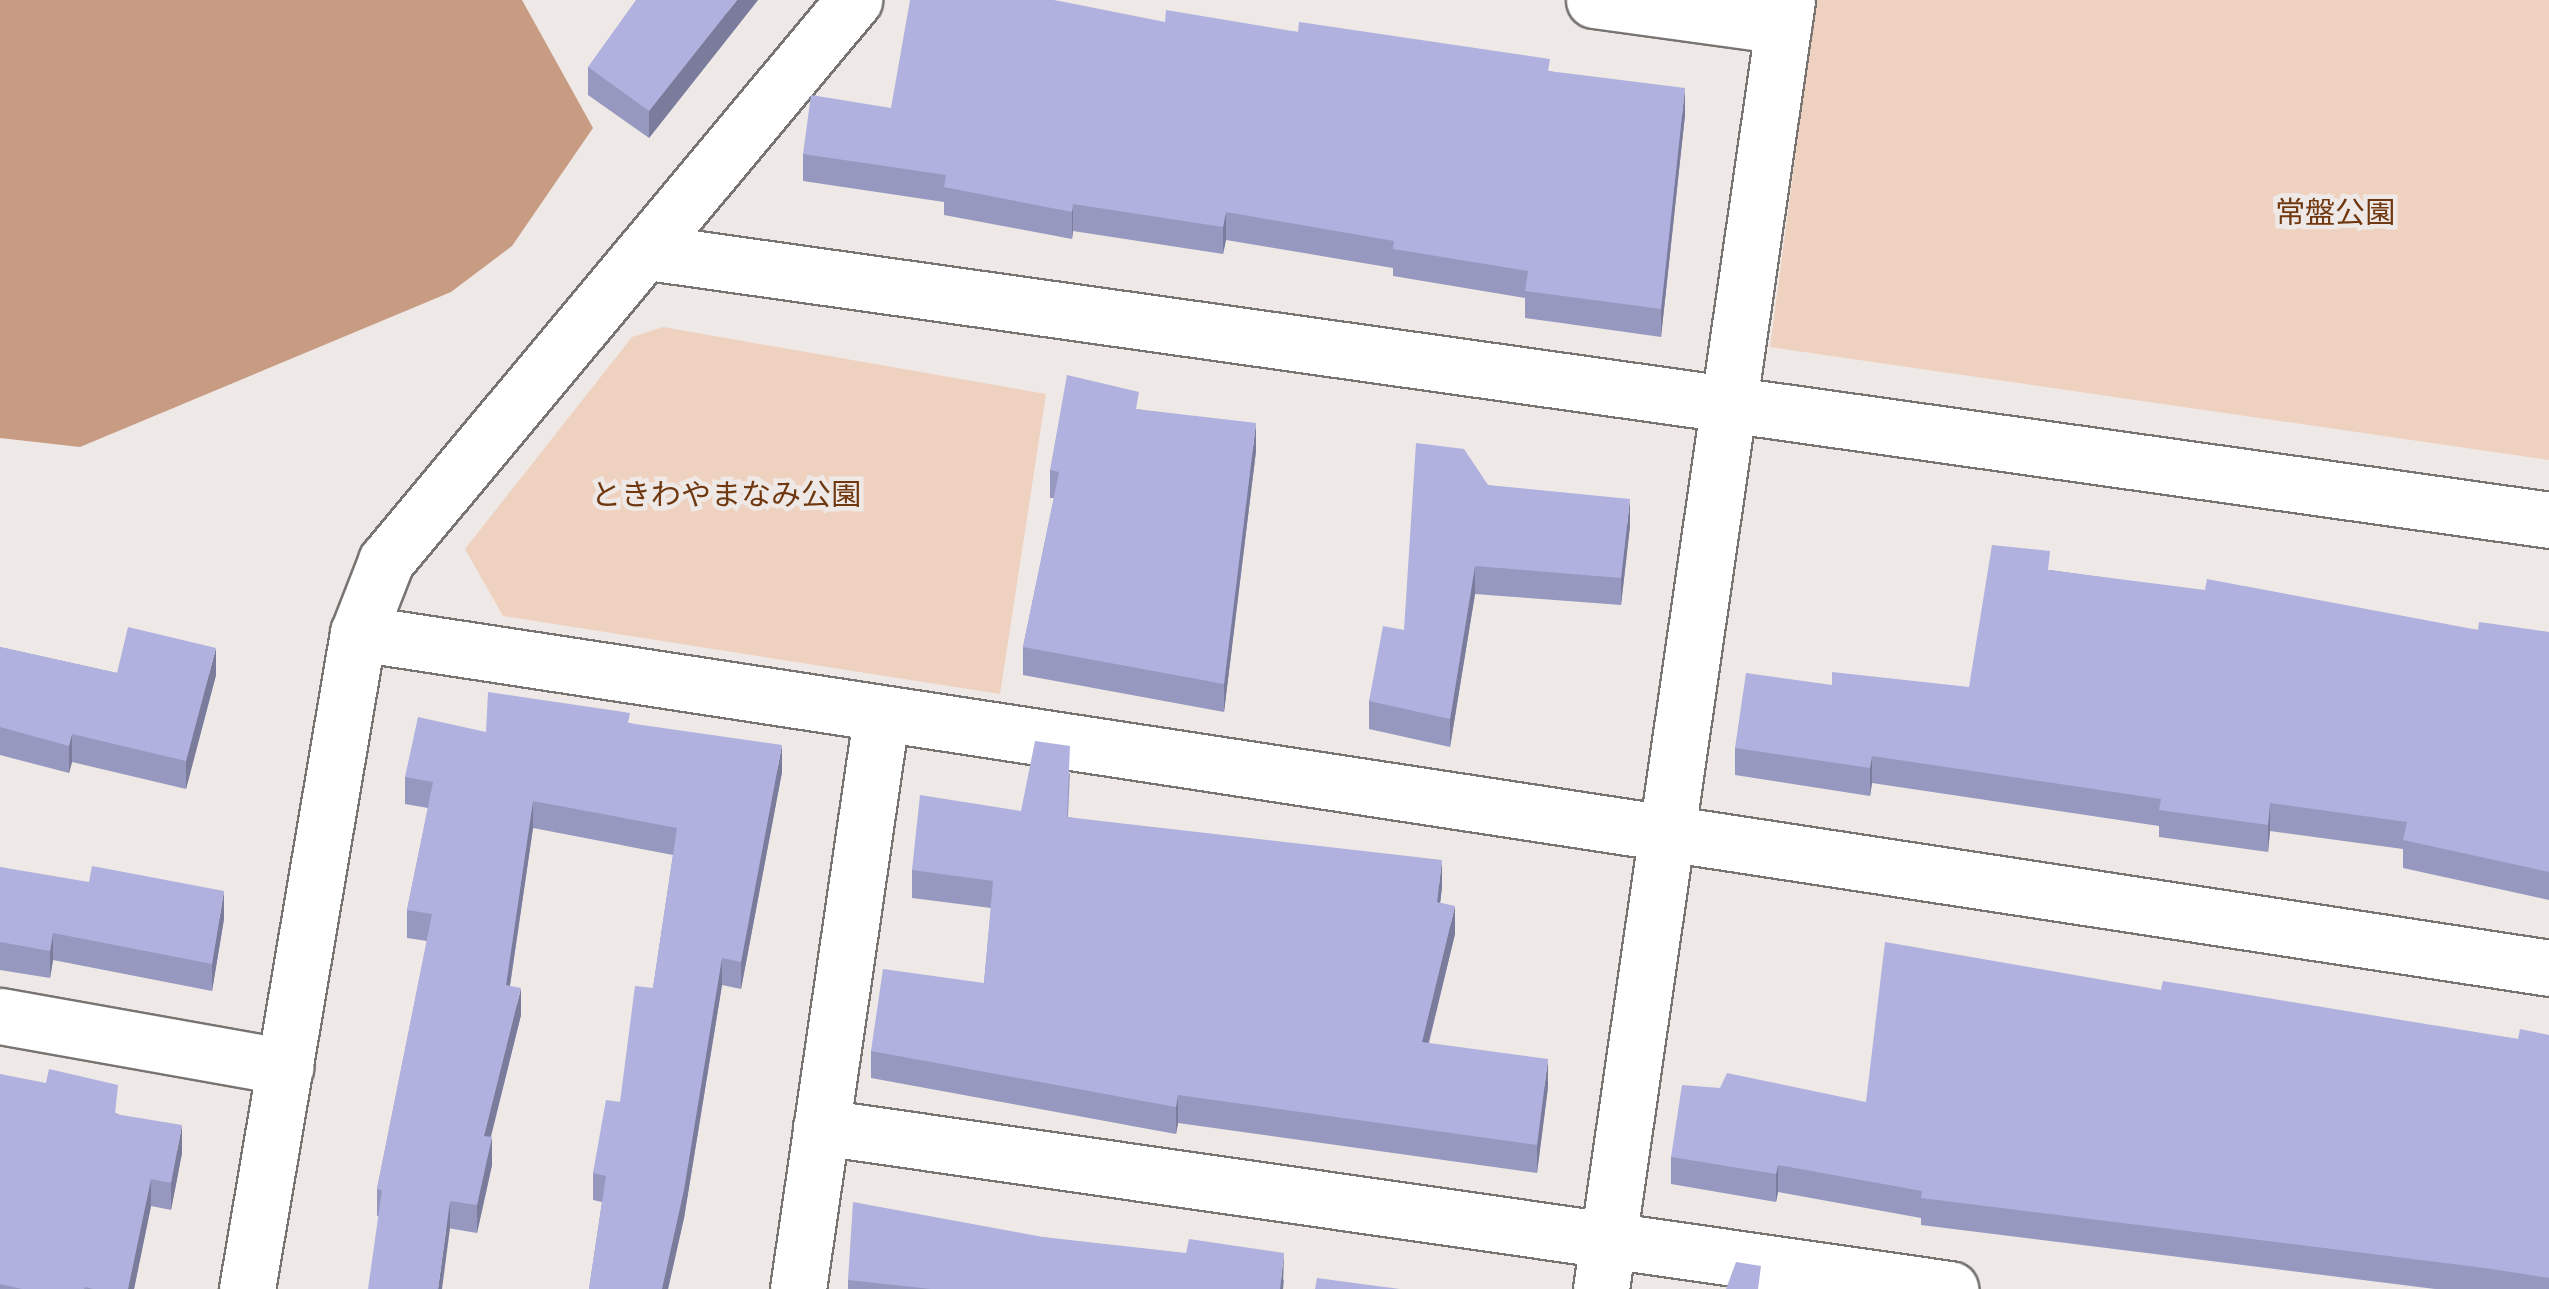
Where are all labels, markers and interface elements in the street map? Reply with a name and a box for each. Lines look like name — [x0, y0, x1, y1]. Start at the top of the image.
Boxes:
park label: 常盤公園 — [2275, 195, 2395, 231]
park label: ときわやまなみ公園 — [591, 477, 861, 513]

